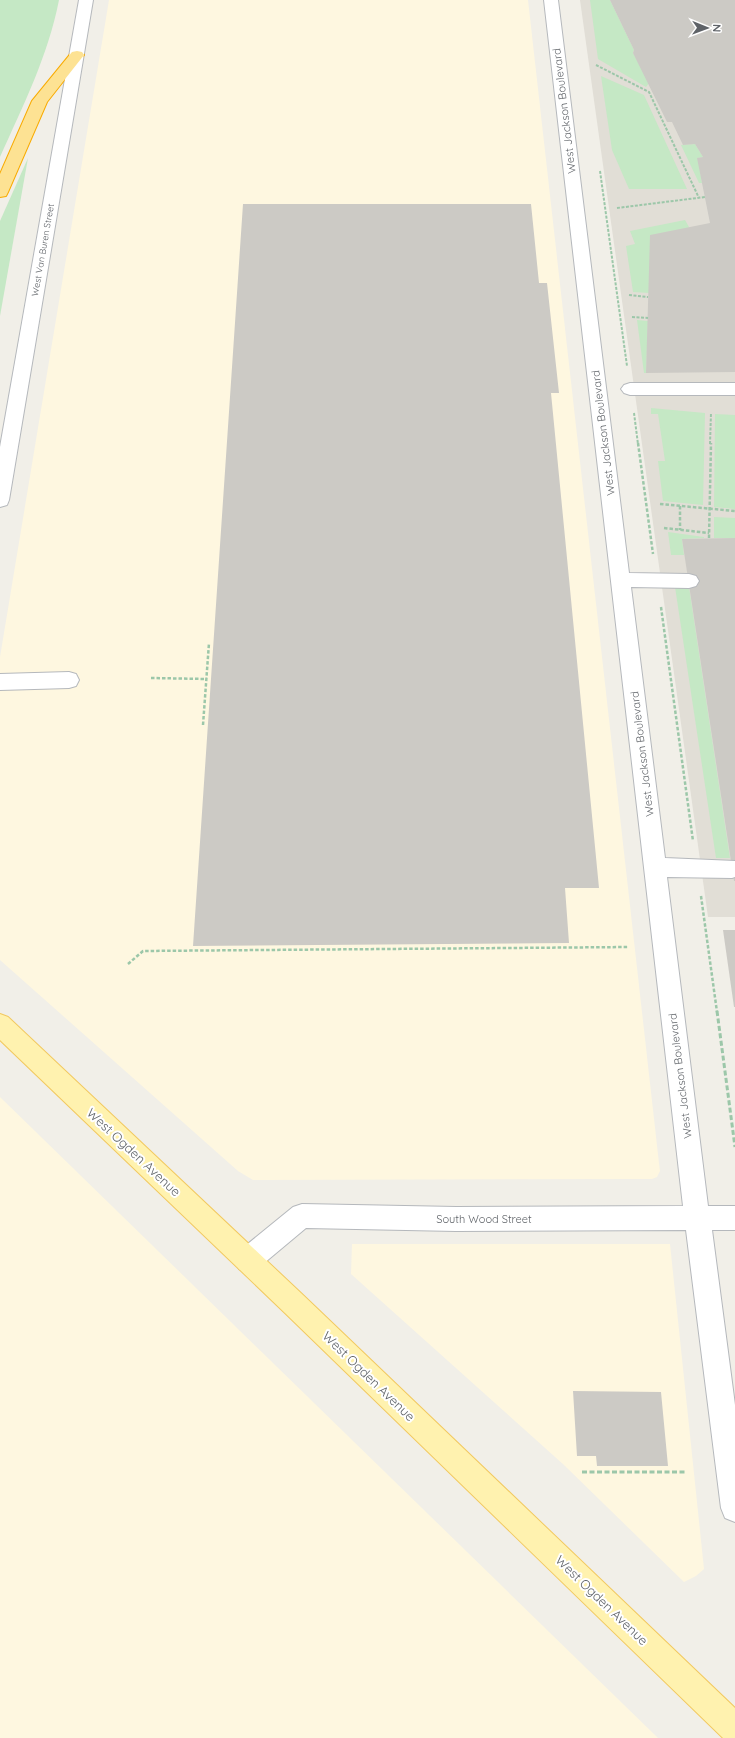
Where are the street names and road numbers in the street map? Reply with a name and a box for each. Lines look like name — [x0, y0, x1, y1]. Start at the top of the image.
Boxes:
street label: West Jackson Boulevard — [549, 48, 579, 174]
street label: West Van Buren Street — [29, 203, 56, 297]
street label: West Jackson Boulevard — [588, 370, 618, 496]
street label: West Jackson Boulevard — [627, 691, 657, 817]
street label: West Jackson Boulevard — [665, 1013, 695, 1139]
street label: West Ogden Avenue — [84, 1104, 184, 1200]
street label: South Wood Street — [436, 1212, 532, 1226]
street label: West Ogden Avenue — [319, 1328, 419, 1424]
street label: West Ogden Avenue — [552, 1552, 652, 1648]

